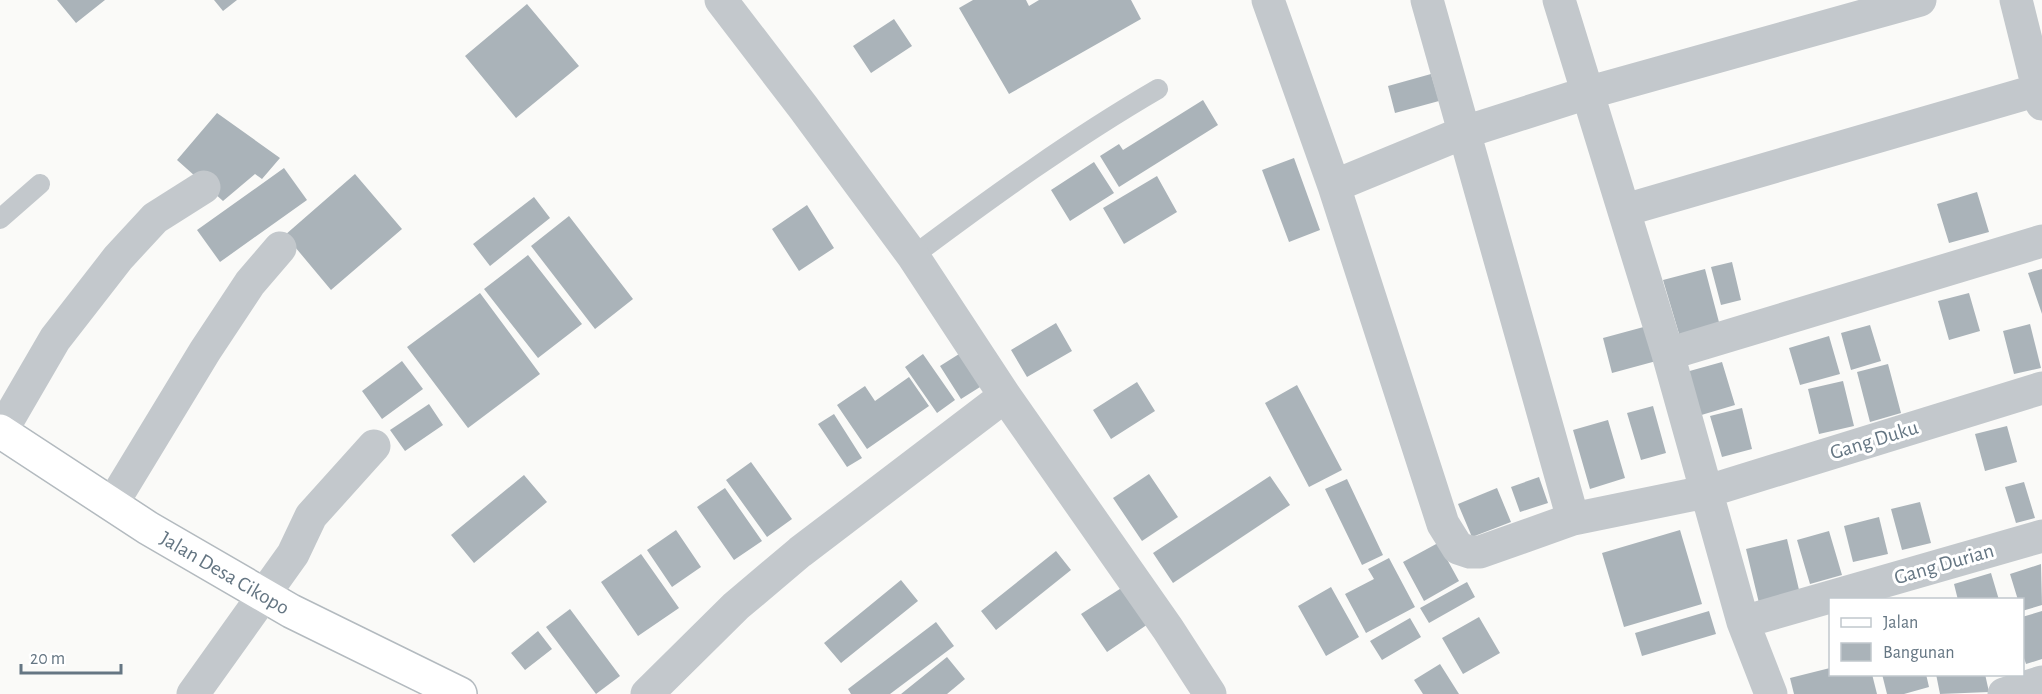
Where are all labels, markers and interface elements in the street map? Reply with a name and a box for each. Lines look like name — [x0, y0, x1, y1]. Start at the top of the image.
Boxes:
street label: Gang Duku — [1827, 417, 1921, 463]
street label: Jalan Desa Cikopo — [157, 527, 293, 618]
street label: Gang Durian — [1892, 540, 1996, 588]
legend — [1829, 598, 2024, 676]
text: Jalan — [1883, 614, 1918, 632]
scale bar — [21, 637, 122, 675]
text: Bangunan — [1883, 644, 1955, 662]
text: 20 m — [30, 650, 65, 668]

